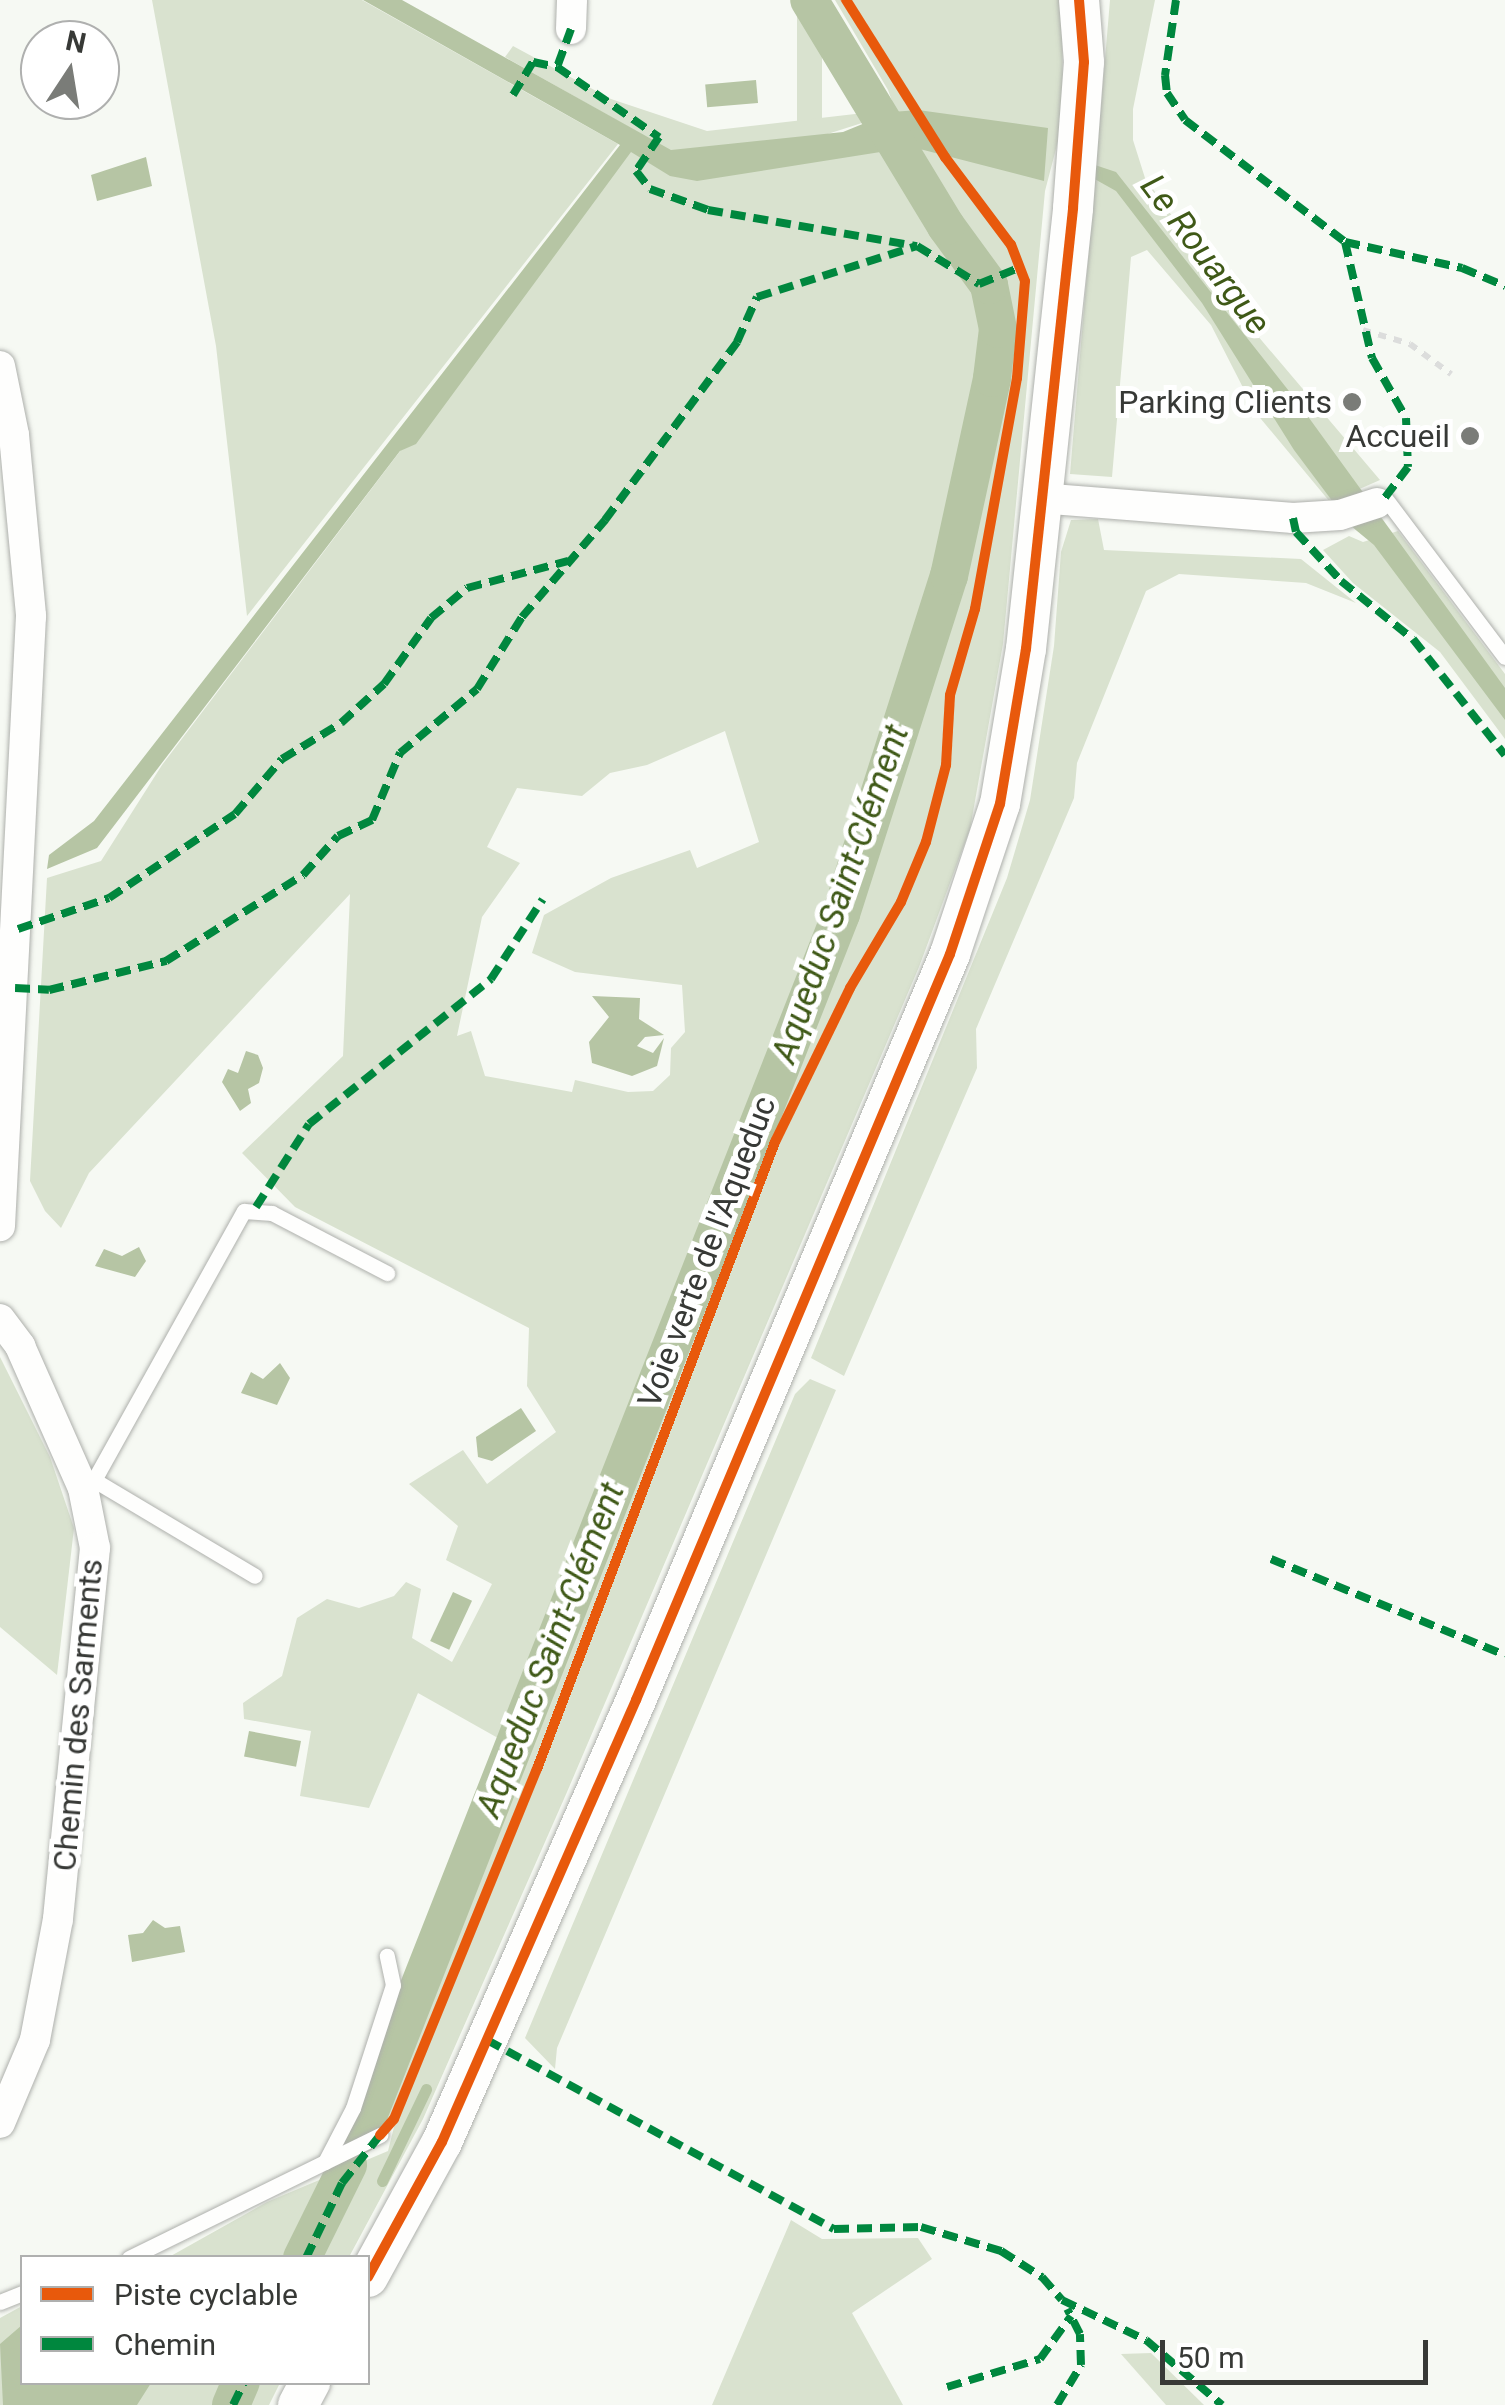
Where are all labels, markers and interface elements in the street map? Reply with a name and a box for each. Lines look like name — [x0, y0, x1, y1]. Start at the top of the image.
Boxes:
north arrow — [20, 20, 120, 120]
text: N — [63, 24, 89, 60]
water label: Le Rouargue — [1131, 167, 1279, 343]
place label: Parking Clients — [1118, 383, 1332, 421]
marker: Parking Clients — [1341, 391, 1363, 413]
place label: Accueil — [1345, 417, 1450, 455]
marker: Accueil — [1459, 425, 1481, 447]
water label: Aqueduc Saint-Clément — [763, 720, 919, 1068]
street label: Voie verte de l'Aqueduc — [630, 1091, 784, 1413]
water label: Aqueduc Saint-Clément — [468, 1477, 634, 1823]
street label: Chemin des Sarments — [45, 1557, 111, 1873]
legend — [20, 2255, 370, 2385]
text: Piste cyclable — [114, 2277, 298, 2312]
scale bar — [1165, 2320, 1432, 2382]
text: Chemin — [114, 2327, 216, 2362]
text: 50 m — [1177, 2340, 1244, 2375]

